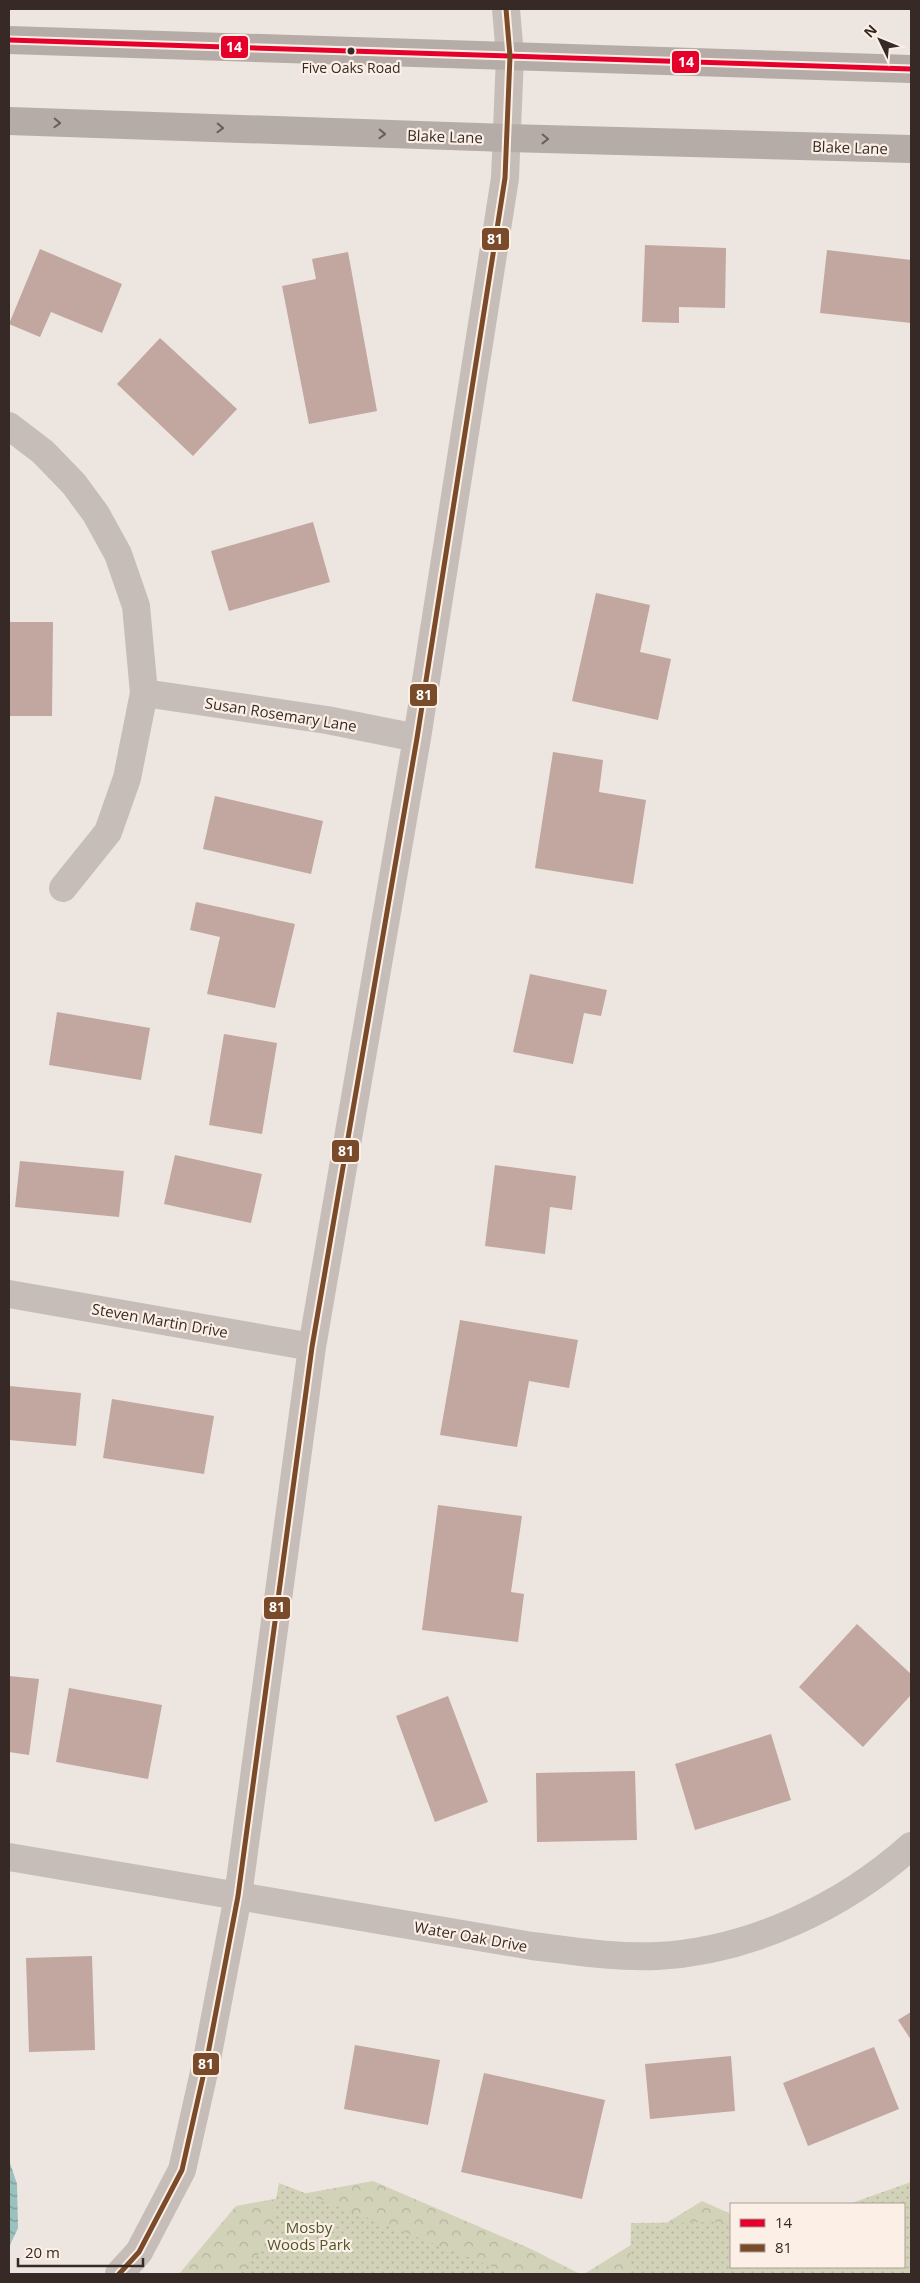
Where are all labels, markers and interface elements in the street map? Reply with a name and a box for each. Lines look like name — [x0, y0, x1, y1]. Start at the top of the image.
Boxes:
north arrow — [855, 15, 905, 65]
text: N — [859, 20, 881, 41]
line badge: 14 — [220, 35, 249, 59]
text: 14 — [226, 37, 242, 56]
marker: Five Oaks Road — [346, 46, 356, 56]
line badge: 14 — [671, 50, 700, 74]
text: 14 — [678, 52, 694, 71]
place label: Five Oaks Road — [302, 58, 401, 77]
one-way arrow — [54, 117, 62, 128]
one-way arrow — [216, 123, 224, 134]
street label: Blake Lane — [407, 125, 483, 147]
one-way arrow — [379, 129, 387, 139]
one-way arrow — [541, 134, 549, 144]
street label: Blake Lane — [812, 136, 888, 158]
line badge: 81 — [481, 227, 510, 251]
text: 81 — [487, 229, 503, 248]
line badge: 81 — [409, 683, 438, 707]
text: 81 — [416, 685, 432, 704]
street label: Susan Rosemary Lane — [204, 692, 358, 736]
line badge: 81 — [331, 1139, 360, 1163]
text: 81 — [338, 1141, 354, 1160]
street label: Steven Martin Drive — [90, 1298, 230, 1342]
line badge: 81 — [263, 1596, 291, 1620]
text: 81 — [269, 1597, 285, 1616]
street label: Water Oak Drive — [413, 1916, 529, 1956]
line badge: 81 — [192, 2052, 220, 2076]
text: 81 — [198, 2054, 214, 2073]
legend — [730, 2203, 905, 2268]
text: 14 — [775, 2212, 793, 2232]
park label: Mosby Woods Park — [267, 2217, 351, 2254]
scale bar — [18, 2236, 142, 2268]
text: 81 — [775, 2237, 792, 2257]
text: 20 m — [25, 2242, 60, 2262]

